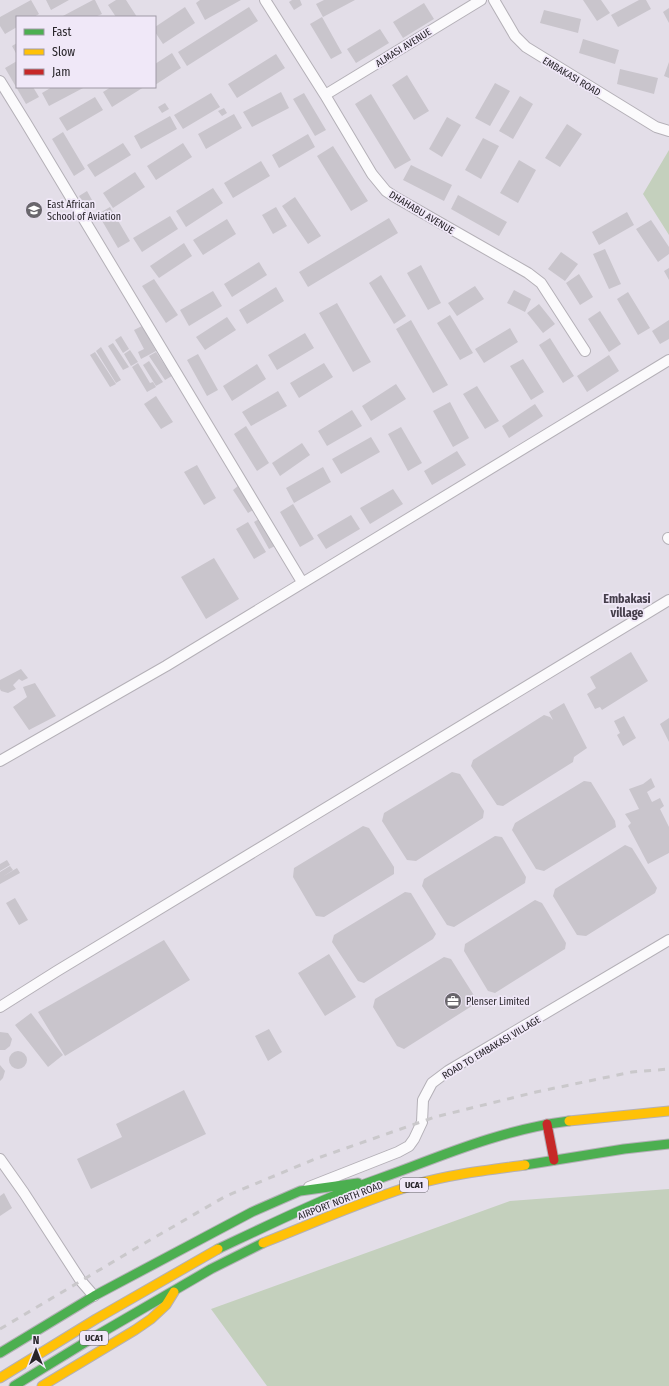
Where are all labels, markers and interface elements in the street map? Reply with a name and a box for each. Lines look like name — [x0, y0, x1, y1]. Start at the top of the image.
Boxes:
legend — [16, 16, 156, 88]
text: Fast — [52, 25, 71, 39]
street label: ALMASI AVENUE — [373, 26, 434, 70]
text: Slow — [52, 45, 75, 59]
street label: EMBAKASI ROAD — [540, 55, 603, 99]
text: Jam — [52, 65, 70, 79]
street label: DHAHABU AVENUE — [387, 189, 456, 237]
place label: East African School of Aviation — [47, 199, 121, 223]
school or university icon: East African School of Aviation — [24, 200, 44, 220]
district label: Embakasi village — [603, 592, 651, 620]
office icon: Plenser Limited — [443, 991, 463, 1011]
place label: Plenser Limited — [466, 996, 530, 1008]
street label: ROAD TO EMBAKASI VILLAGE — [440, 1013, 543, 1082]
road number: UCA1 — [400, 1178, 428, 1192]
street label: AIRPORT NORTH ROAD — [296, 1179, 385, 1223]
north arrow — [16, 1330, 56, 1370]
road number: UCA1 — [80, 1331, 108, 1345]
text: N — [33, 1334, 39, 1347]

